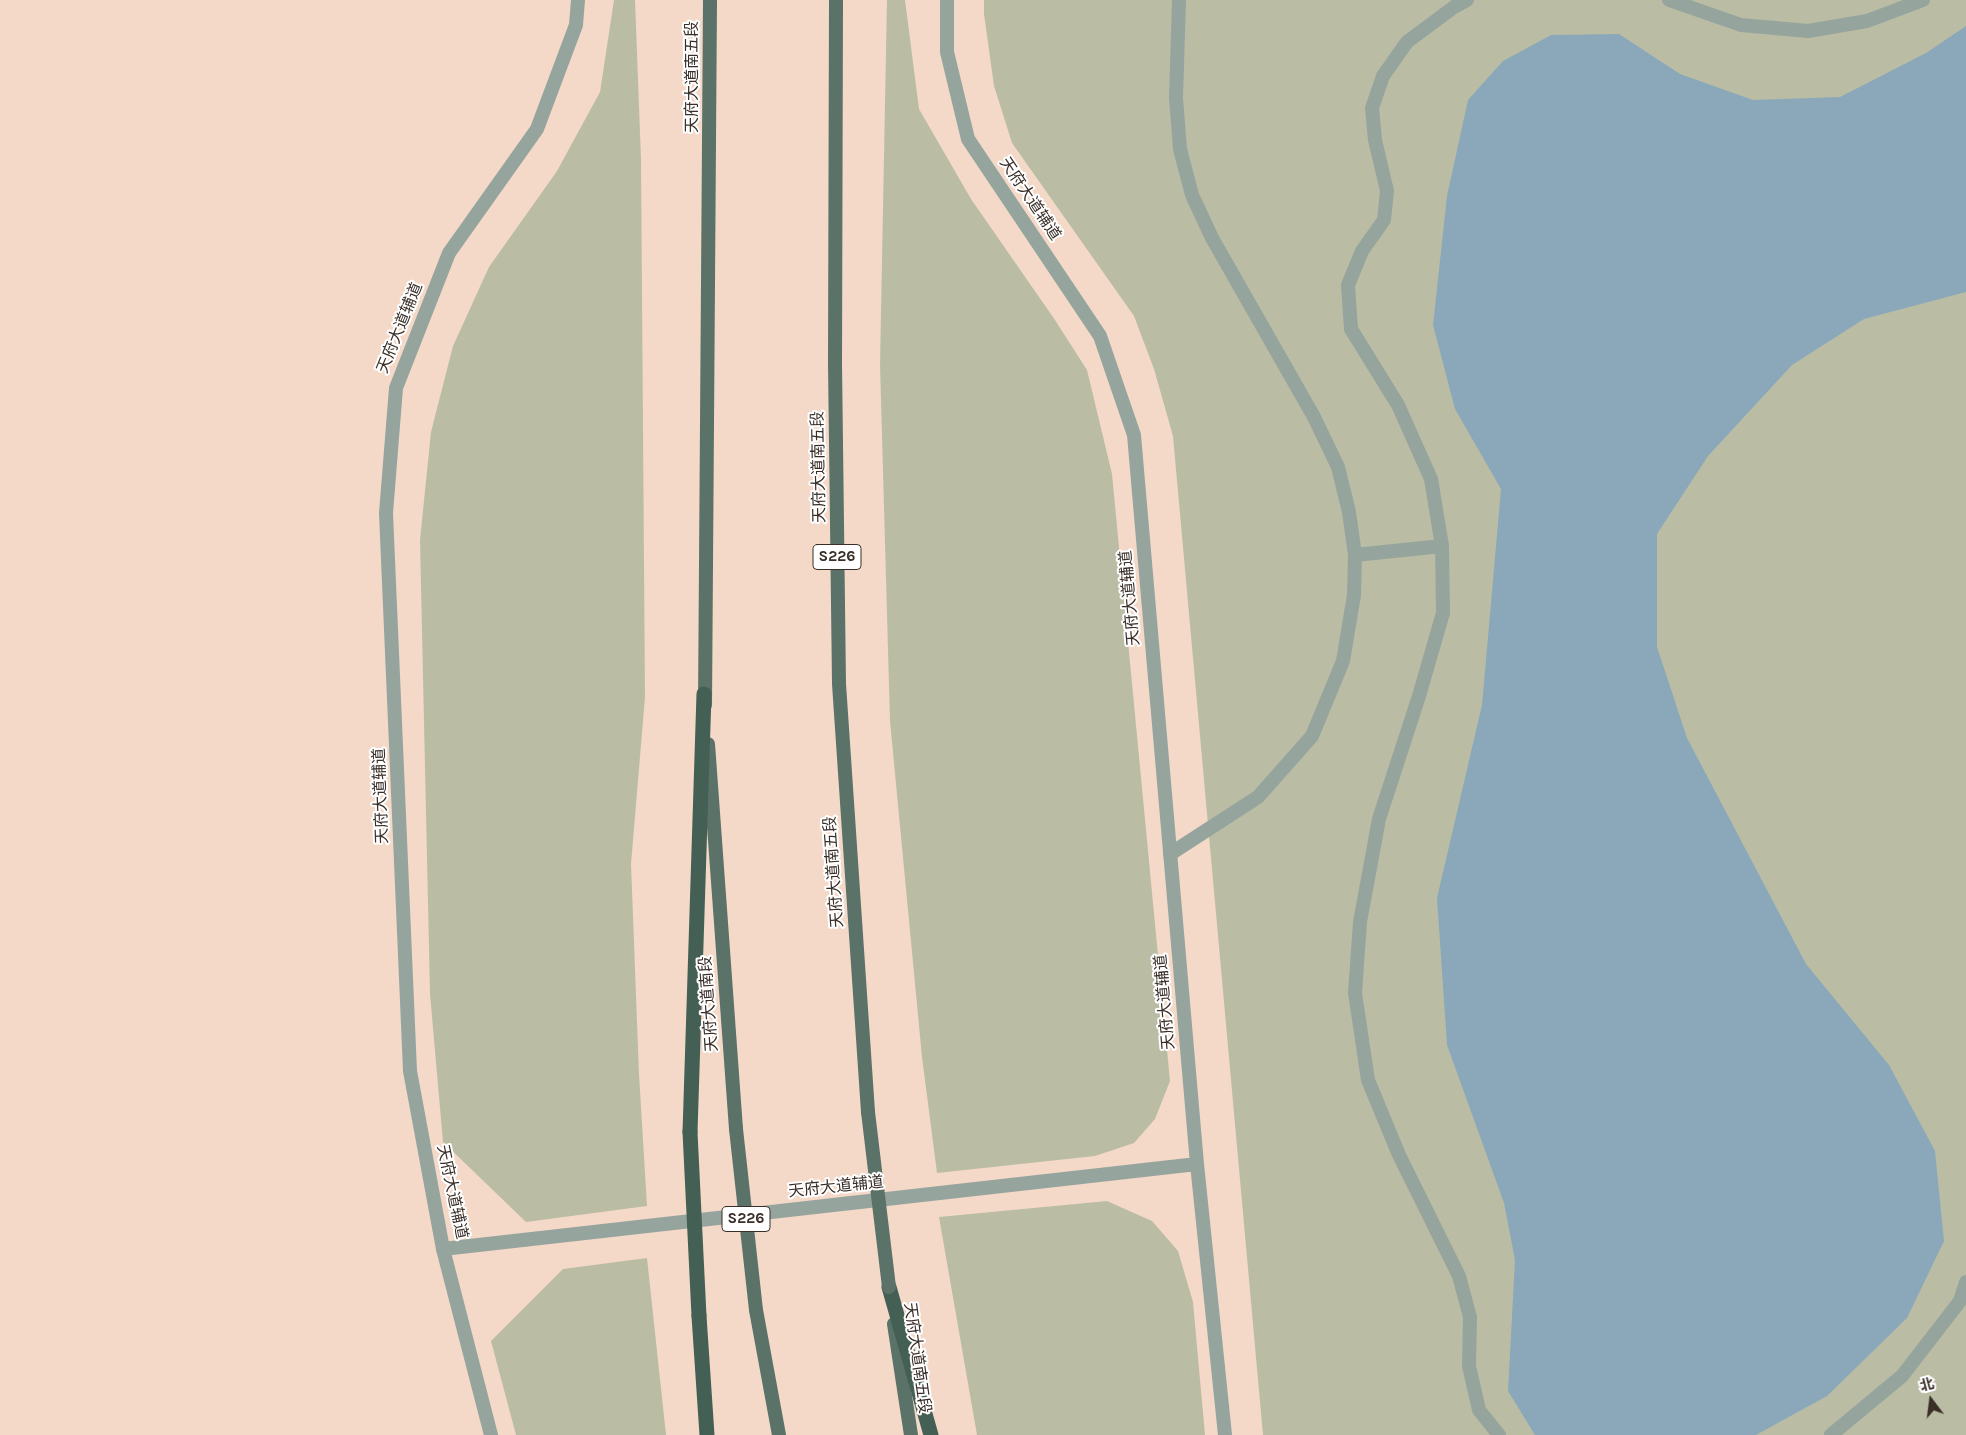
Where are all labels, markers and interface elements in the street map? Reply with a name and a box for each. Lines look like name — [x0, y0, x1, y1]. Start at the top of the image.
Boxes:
street label: 天府大道南五段 — [682, 21, 702, 133]
street label: 天府大道辅道 — [995, 154, 1065, 244]
street label: 天府大道辅道 — [373, 280, 427, 376]
street label: 天府大道南五段 — [808, 411, 830, 523]
road number: S226 — [813, 544, 861, 570]
street label: 天府大道辅道 — [1116, 549, 1144, 647]
street label: 天府大道辅道 — [370, 748, 392, 844]
street label: 天府大道南五段 — [821, 815, 847, 929]
street label: 天府大道辅道 — [1151, 953, 1179, 1051]
street label: 天府大道南段 — [696, 955, 722, 1053]
street label: 天府大道辅道 — [433, 1143, 471, 1241]
street label: 天府大道辅道 — [787, 1172, 885, 1202]
road number: S226 — [722, 1206, 770, 1232]
street label: 天府大道南五段 — [900, 1301, 934, 1415]
north arrow — [1906, 1375, 1956, 1425]
text: 北 — [1918, 1375, 1936, 1395]

